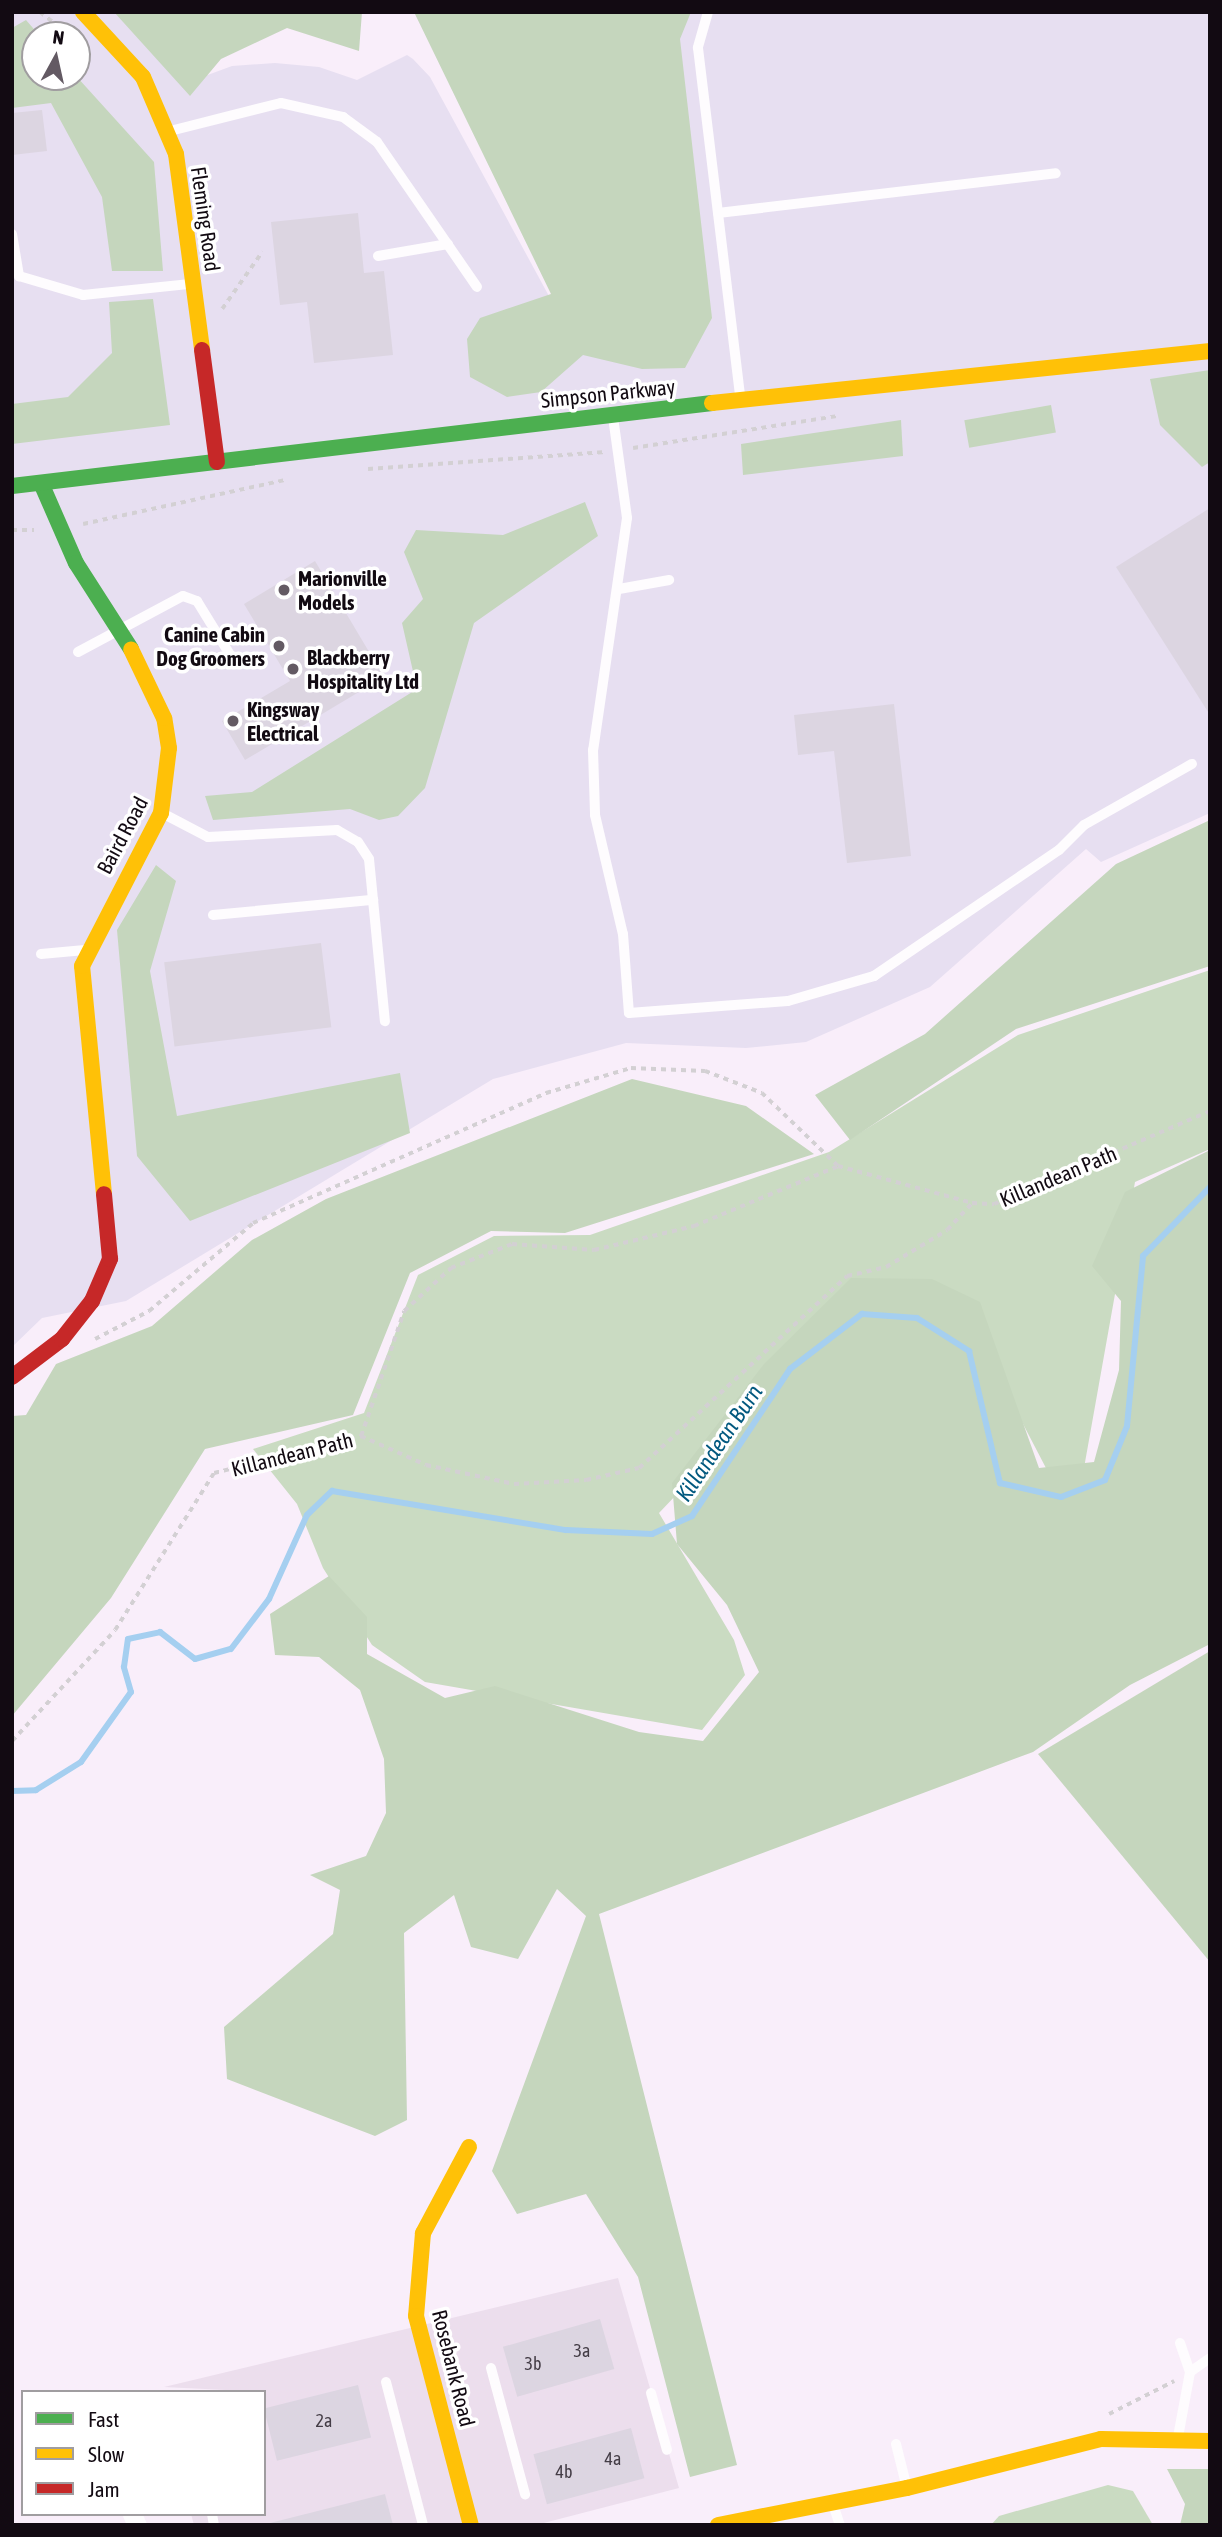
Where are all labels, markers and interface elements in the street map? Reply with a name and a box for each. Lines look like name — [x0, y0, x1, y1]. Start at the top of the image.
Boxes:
north arrow — [21, 21, 91, 91]
text: N — [52, 26, 66, 49]
street label: Fleming Road — [186, 165, 226, 273]
street label: Simpson Parkway — [540, 373, 676, 413]
place label: Marionville Models — [298, 565, 387, 615]
marker: Marionville Models — [276, 582, 292, 598]
place label: Canine Cabin Dog Groomers — [156, 621, 265, 671]
marker: Canine Cabin Dog Groomers — [271, 638, 287, 654]
place label: Blackberry Hospitality Ltd — [307, 644, 419, 694]
marker: Blackberry Hospitality Ltd — [285, 661, 301, 677]
place label: Kingsway Electrical — [247, 696, 319, 746]
marker: Kingsway Electrical — [225, 713, 241, 729]
street label: Baird Road — [91, 792, 153, 878]
street label: Killandean Path — [996, 1140, 1120, 1212]
water label: Killandean Burn — [670, 1379, 768, 1507]
street label: Killandean Path — [229, 1427, 355, 1481]
street label: Rosebank Road — [427, 2307, 481, 2429]
house number: 3a — [574, 2340, 590, 2362]
house number: 3b — [525, 2353, 541, 2375]
legend — [21, 2390, 266, 2516]
text: Fast — [88, 2407, 119, 2431]
house number: 2a — [316, 2410, 332, 2432]
text: Slow — [88, 2442, 124, 2466]
house number: 4a — [605, 2448, 621, 2470]
house number: 4b — [556, 2461, 572, 2483]
text: Jam — [88, 2477, 120, 2501]

